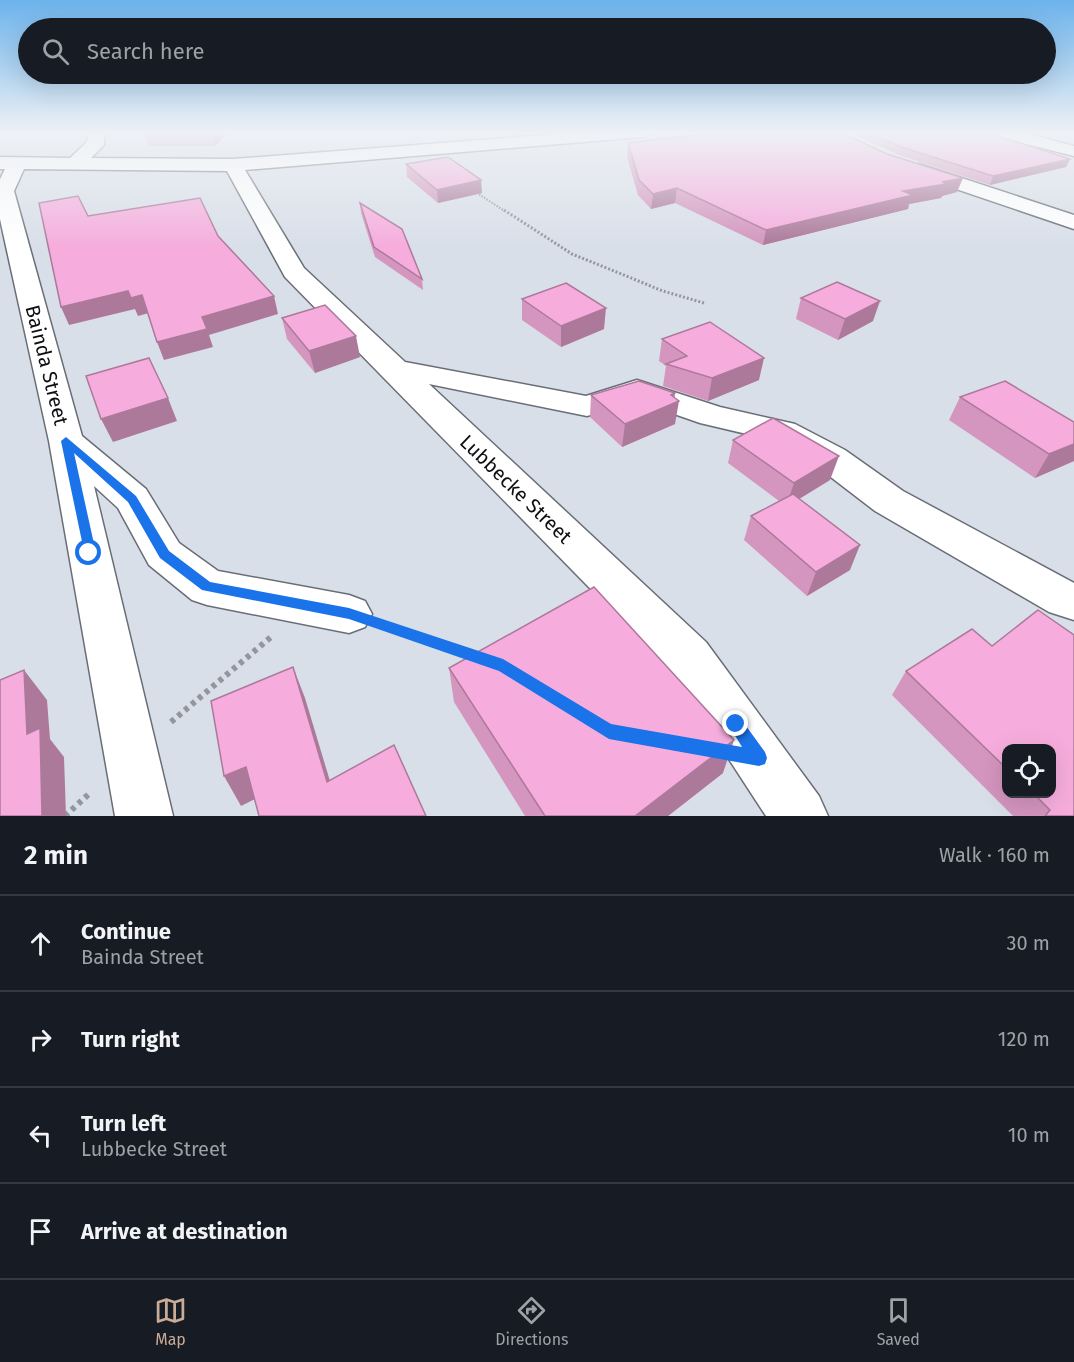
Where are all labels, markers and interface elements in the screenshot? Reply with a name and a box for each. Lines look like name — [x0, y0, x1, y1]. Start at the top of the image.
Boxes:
search box — [18, 18, 1056, 84]
icon: search — [39, 35, 72, 68]
text: Search here — [87, 38, 205, 65]
street label: Bainda Street — [21, 303, 74, 428]
street label: Lubbecke Street — [455, 430, 577, 549]
route start — [75, 539, 101, 565]
route end — [722, 710, 748, 736]
map controls — [1002, 744, 1056, 798]
button: locate — [1002, 744, 1056, 798]
text: 2 min — [24, 840, 88, 871]
text: Walk · 160 m — [939, 843, 1050, 867]
text: Continue — [81, 918, 171, 945]
icon: ahead — [24, 927, 57, 960]
text: 30 m — [1006, 931, 1050, 955]
text: Bainda Street — [81, 945, 204, 969]
icon: right — [24, 1023, 57, 1056]
text: Turn right — [81, 1026, 180, 1053]
text: 120 m — [998, 1027, 1050, 1051]
text: Turn left — [81, 1110, 166, 1137]
icon: left — [24, 1119, 57, 1152]
text: 10 m — [1008, 1123, 1050, 1147]
text: Lubbecke Street — [81, 1137, 227, 1161]
icon: arrive — [24, 1215, 57, 1248]
text: Arrive at destination — [81, 1218, 288, 1245]
tab: Map — [154, 1294, 187, 1349]
tab: Directions — [495, 1294, 569, 1349]
tab: Saved — [877, 1294, 920, 1349]

